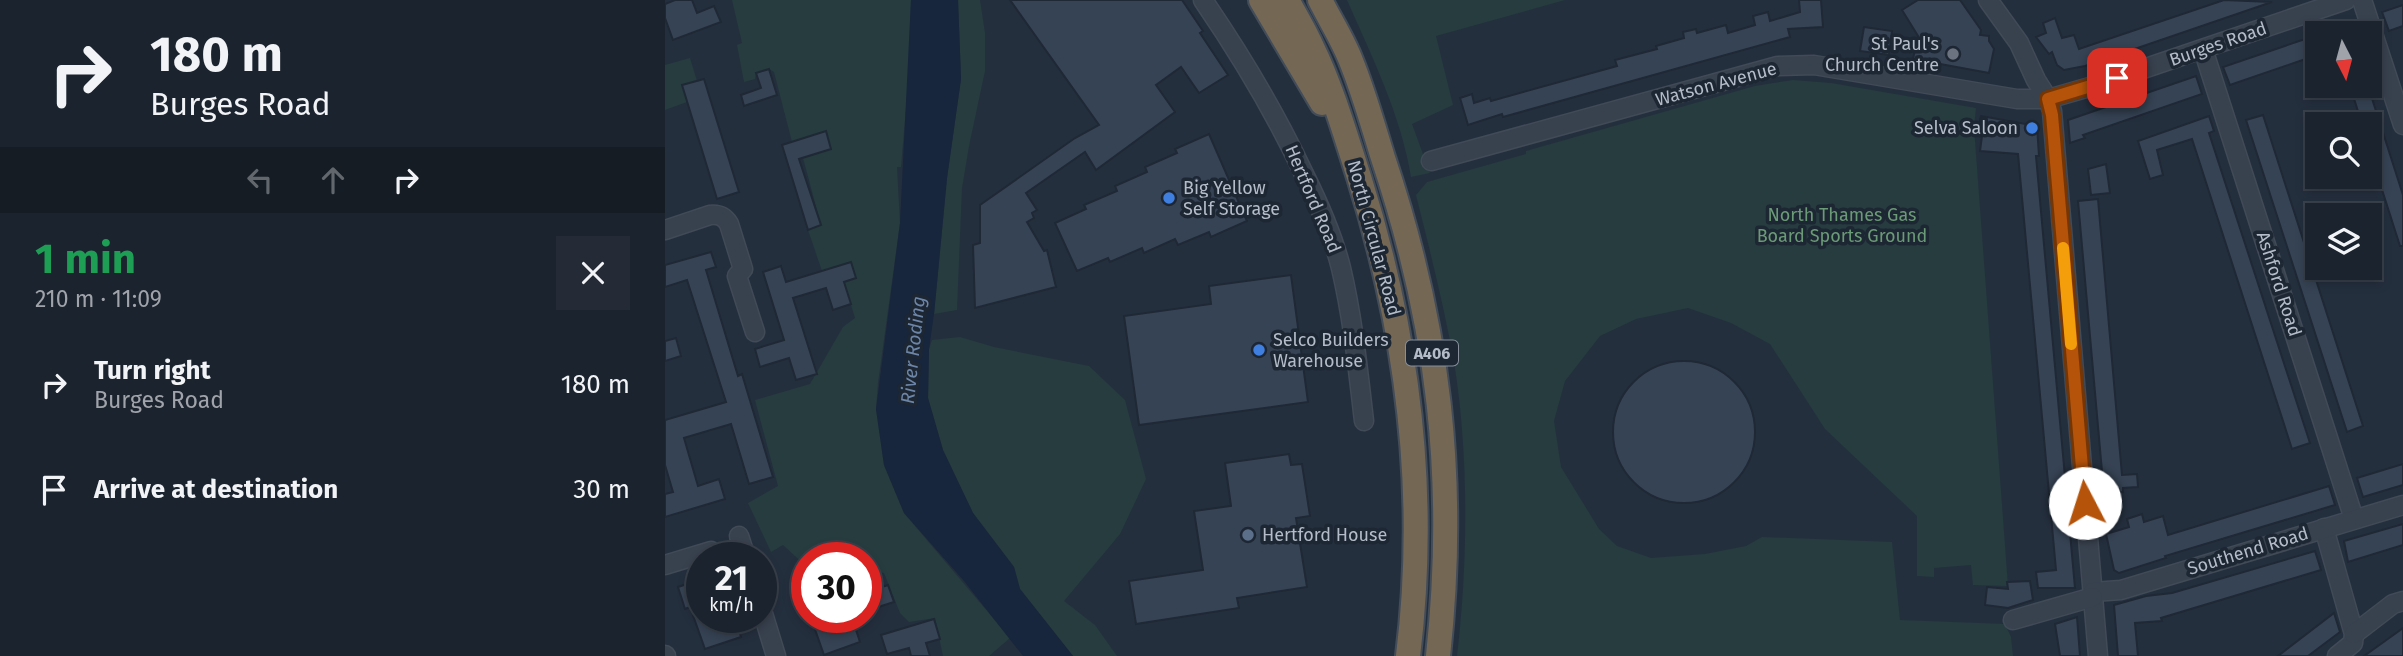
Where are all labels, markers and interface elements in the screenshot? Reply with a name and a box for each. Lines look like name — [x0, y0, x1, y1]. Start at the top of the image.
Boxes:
street label: Burges Road — [2166, 17, 2270, 71]
north arrow — [2305, 21, 2382, 98]
map controls — [2305, 21, 2382, 280]
text: 180 m — [150, 25, 283, 84]
icon: right — [35, 28, 126, 119]
place label: St Paul's Church Centre — [1825, 33, 1939, 76]
marker: St Paul's Church Centre — [1945, 46, 1961, 62]
pin — [2087, 48, 2147, 108]
street label: Watson Avenue — [1653, 57, 1779, 111]
icon: arrive — [2098, 59, 2136, 97]
text: Burges Road — [150, 85, 331, 123]
button: search — [2305, 112, 2382, 189]
place label: Selva Saloon — [1914, 117, 2018, 139]
marker: Selva Saloon — [2024, 120, 2040, 136]
street label: Hertford Road — [1280, 142, 1346, 256]
street label: North Circular Road — [1343, 158, 1405, 318]
icon: left — [241, 161, 279, 199]
icon: ahead — [314, 161, 352, 199]
icon: right — [387, 161, 425, 199]
place label: Big Yellow Self Storage — [1183, 177, 1280, 220]
marker: Big Yellow Self Storage — [1161, 190, 1177, 206]
button: layers — [2305, 203, 2382, 280]
park label: North Thames Gas Board Sports Ground — [1757, 204, 1927, 247]
street label: Ashford Road — [2252, 229, 2306, 339]
text: 1 min — [35, 234, 136, 284]
button: close — [556, 236, 630, 310]
text: 210 m · 11:09 — [35, 285, 162, 313]
water label: River Roding — [896, 295, 930, 405]
place label: Selco Builders Warehouse — [1273, 329, 1389, 372]
road number: A406 — [1406, 340, 1458, 366]
marker: Selco Builders Warehouse — [1251, 342, 1267, 358]
text: Turn right — [94, 355, 211, 386]
icon: right — [35, 366, 73, 404]
text: 180 m — [561, 369, 630, 400]
text: Burges Road — [94, 386, 224, 414]
position arrow — [2048, 466, 2122, 540]
icon: arrive — [35, 471, 73, 509]
text: Arrive at destination — [94, 474, 338, 505]
text: 30 m — [573, 474, 630, 505]
street label: Southend Road — [2185, 522, 2311, 580]
place label: Hertford House — [1262, 524, 1387, 546]
marker: Hertford House — [1240, 527, 1256, 543]
speed limit sign: 30 — [791, 542, 882, 633]
text: 21 — [715, 557, 748, 599]
text: km/h — [709, 594, 754, 616]

